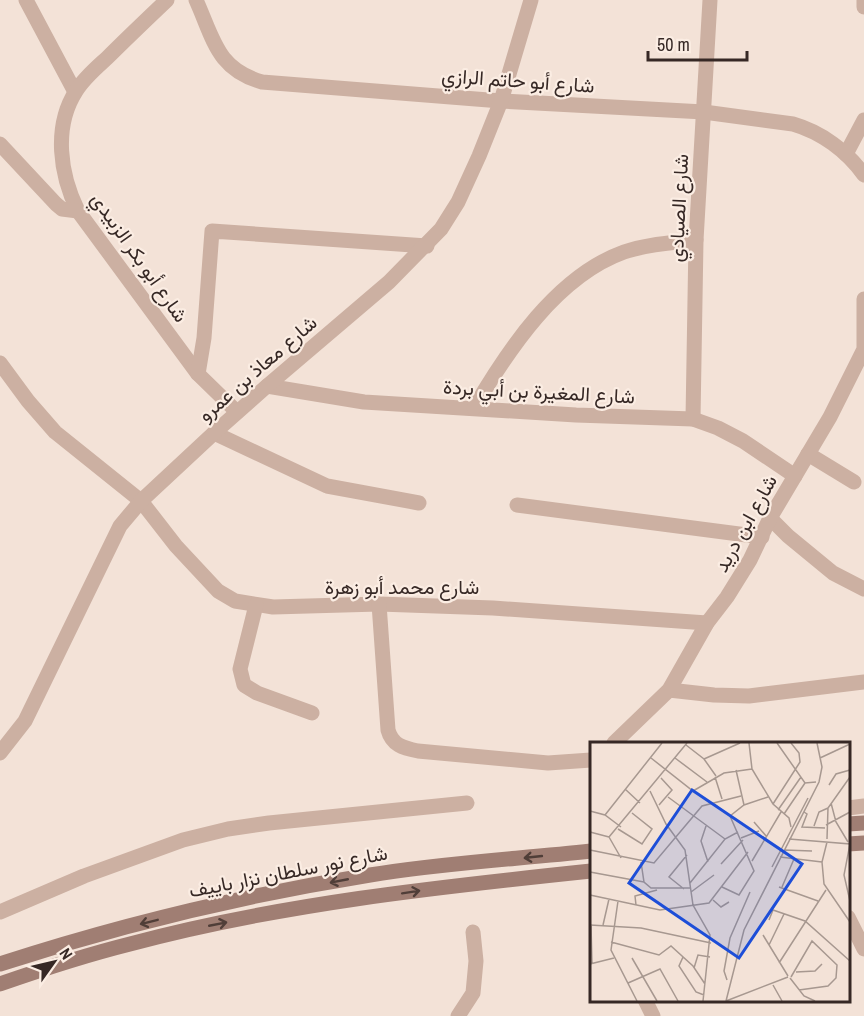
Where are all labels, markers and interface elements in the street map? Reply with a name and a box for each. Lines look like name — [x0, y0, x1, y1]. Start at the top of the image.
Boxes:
scale bar — [648, 24, 747, 62]
text: 50 m — [657, 32, 690, 57]
street label: شارع أبو حاتم الرازي — [440, 61, 595, 103]
street label: شارع الصيادي — [662, 153, 698, 263]
street label: شارع أبو بكر الزبيدي — [82, 187, 195, 330]
street label: شارع معاذ بن عمرو — [192, 309, 323, 428]
street label: شارع المغيرة بن أبي بردة — [442, 372, 635, 413]
street label: شارع ابن دريد — [707, 469, 784, 577]
street label: شارع محمد أبو زهرة — [325, 573, 479, 601]
inset map — [590, 742, 849, 1001]
street label: شارع نور سلطان نزار باييف — [186, 839, 390, 904]
one-way arrow — [523, 852, 543, 863]
one-way arrow — [330, 876, 350, 887]
one-way arrow — [400, 886, 420, 897]
one-way arrow — [140, 916, 159, 928]
one-way arrow — [208, 918, 228, 929]
north arrow — [24, 932, 84, 992]
text: N — [55, 944, 78, 964]

